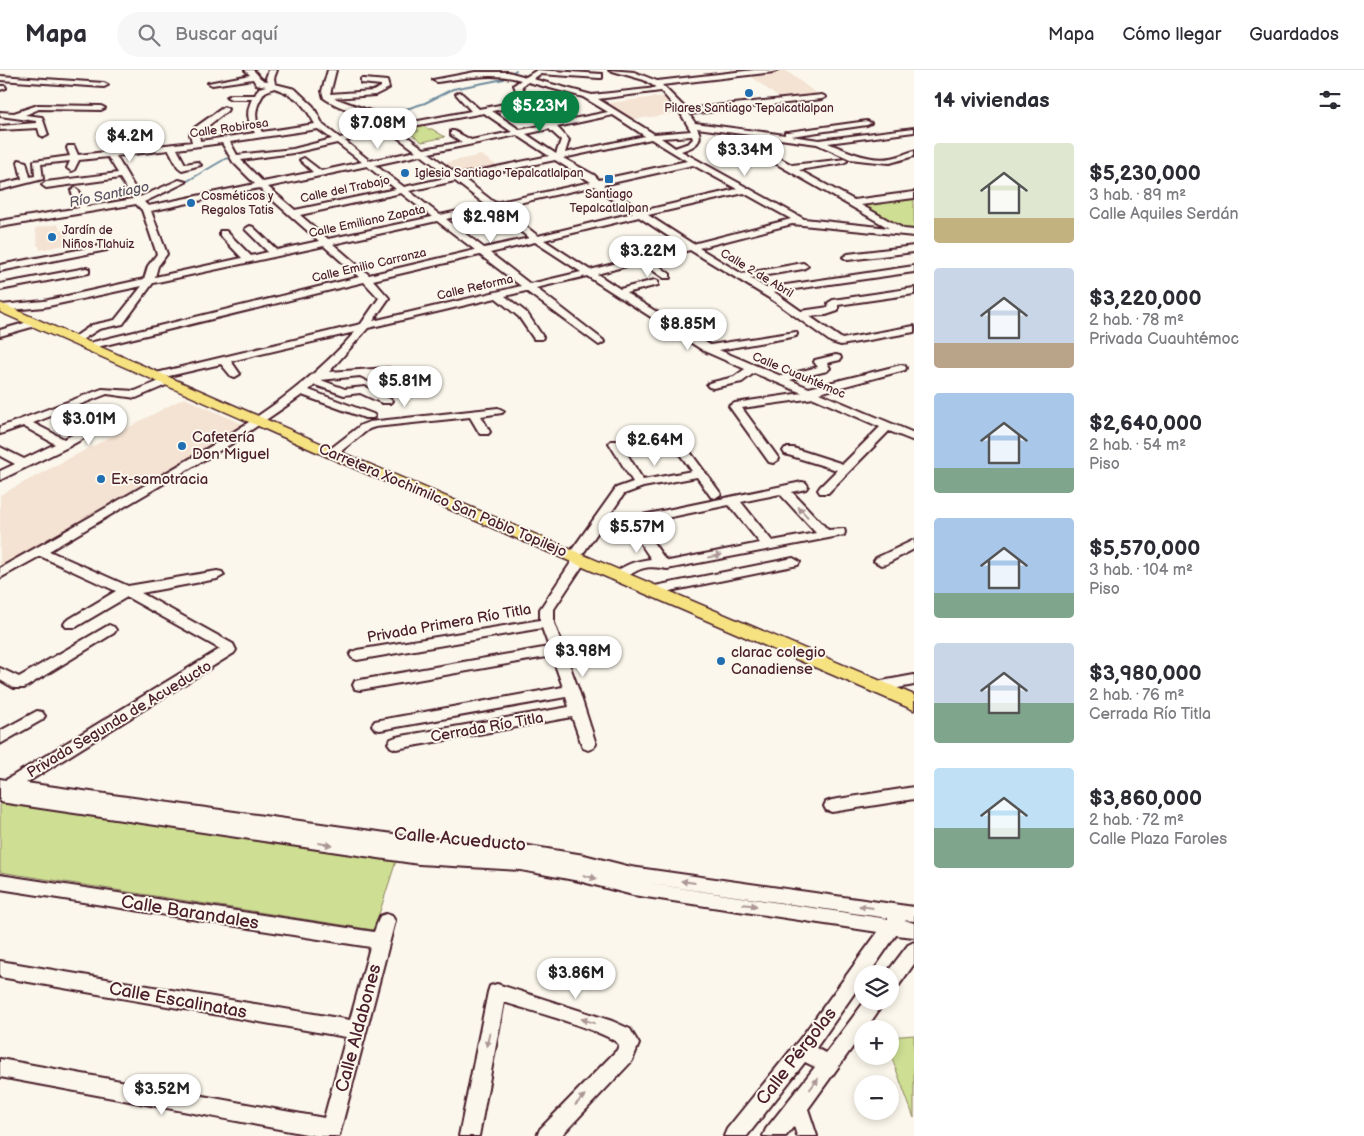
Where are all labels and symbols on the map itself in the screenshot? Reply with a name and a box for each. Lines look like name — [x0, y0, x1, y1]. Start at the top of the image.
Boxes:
marker: Pilares Santiago Tepalcatlalpan — [743, 87, 755, 99]
pin: $5.23M — [499, 90, 581, 133]
place label: Pilares Santiago Tepalcatlalpan — [664, 101, 834, 116]
pin: $7.08M — [337, 108, 419, 150]
street label: Calle Robirosa — [189, 116, 270, 141]
pin: $4.2M — [95, 121, 165, 163]
pin: $3.34M — [704, 134, 786, 177]
place label: Iglesia Santiago Tepalcatlalpan — [415, 166, 584, 181]
marker: Iglesia Santiago Tepalcatlalpan — [399, 167, 411, 179]
street label: Calle del Trabajo — [299, 173, 391, 206]
marker: Santiago Tepalcatlalpan — [603, 173, 615, 185]
water label: Río Santiago — [68, 178, 151, 211]
place label: Santiago Tepalcatlalpan — [570, 187, 649, 216]
place label: Cosméticos y Regalos Tatis — [201, 189, 274, 218]
marker: Cosméticos y Regalos Tatis — [185, 197, 197, 209]
street label: Calle Emiliano Zapata — [307, 202, 427, 241]
pin: $2.98M — [450, 202, 532, 244]
place label: Jardín de Niños Tlahuiz — [62, 223, 135, 252]
marker: Jardín de Niños Tlahuiz — [46, 231, 58, 243]
pin: $3.22M — [607, 236, 689, 278]
street label: Calle Emilio Carranza — [311, 245, 428, 286]
street label: Calle 2 de Abril — [718, 246, 796, 301]
street label: Calle Reforma — [436, 271, 515, 304]
pin: $8.85M — [647, 308, 729, 351]
street label: Calle Cuauhtémoc — [750, 349, 848, 402]
pin: $5.81M — [364, 366, 446, 408]
pin: $3.01M — [48, 404, 130, 446]
pin: $2.64M — [614, 424, 696, 467]
place label: Cafetería Don Miguel — [192, 428, 269, 464]
street label: Carretera Xochimilco San Pablo Topilejo — [316, 439, 570, 562]
marker: Cafetería Don Miguel — [176, 440, 188, 452]
place label: Ex-samotracia — [111, 470, 208, 489]
marker: Ex-samotracia — [95, 473, 107, 485]
one-way arrow — [797, 506, 809, 518]
pin: $5.57M — [596, 512, 678, 554]
one-way arrow — [708, 552, 723, 560]
street label: Privada Primera Río Titla — [365, 600, 533, 647]
pin: $3.98M — [542, 636, 624, 678]
place label: clarac colegio Canadiense — [731, 643, 826, 679]
marker: clarac colegio Canadiense — [715, 655, 727, 667]
street label: Privada Segunda de Acueducto — [23, 657, 215, 782]
street label: Cerrada Río Titla — [429, 708, 545, 747]
street label: Calle Acueducto — [393, 823, 527, 856]
one-way arrow — [318, 840, 334, 848]
one-way arrow — [583, 873, 598, 881]
one-way arrow — [679, 878, 695, 886]
street label: Calle Barandales — [119, 891, 260, 934]
one-way arrow — [742, 902, 758, 910]
one-way arrow — [857, 903, 873, 911]
pin: $3.86M — [535, 958, 617, 1000]
street label: Calle Aldabones — [331, 962, 386, 1095]
street label: Calle Escalinatas — [107, 978, 249, 1023]
street label: Calle Pérgolas — [752, 1003, 841, 1109]
one-way arrow — [580, 1017, 595, 1024]
one-way arrow — [483, 1032, 491, 1048]
pin: $3.52M — [121, 1074, 203, 1116]
one-way arrow — [809, 1077, 819, 1091]
one-way arrow — [574, 1095, 586, 1107]

